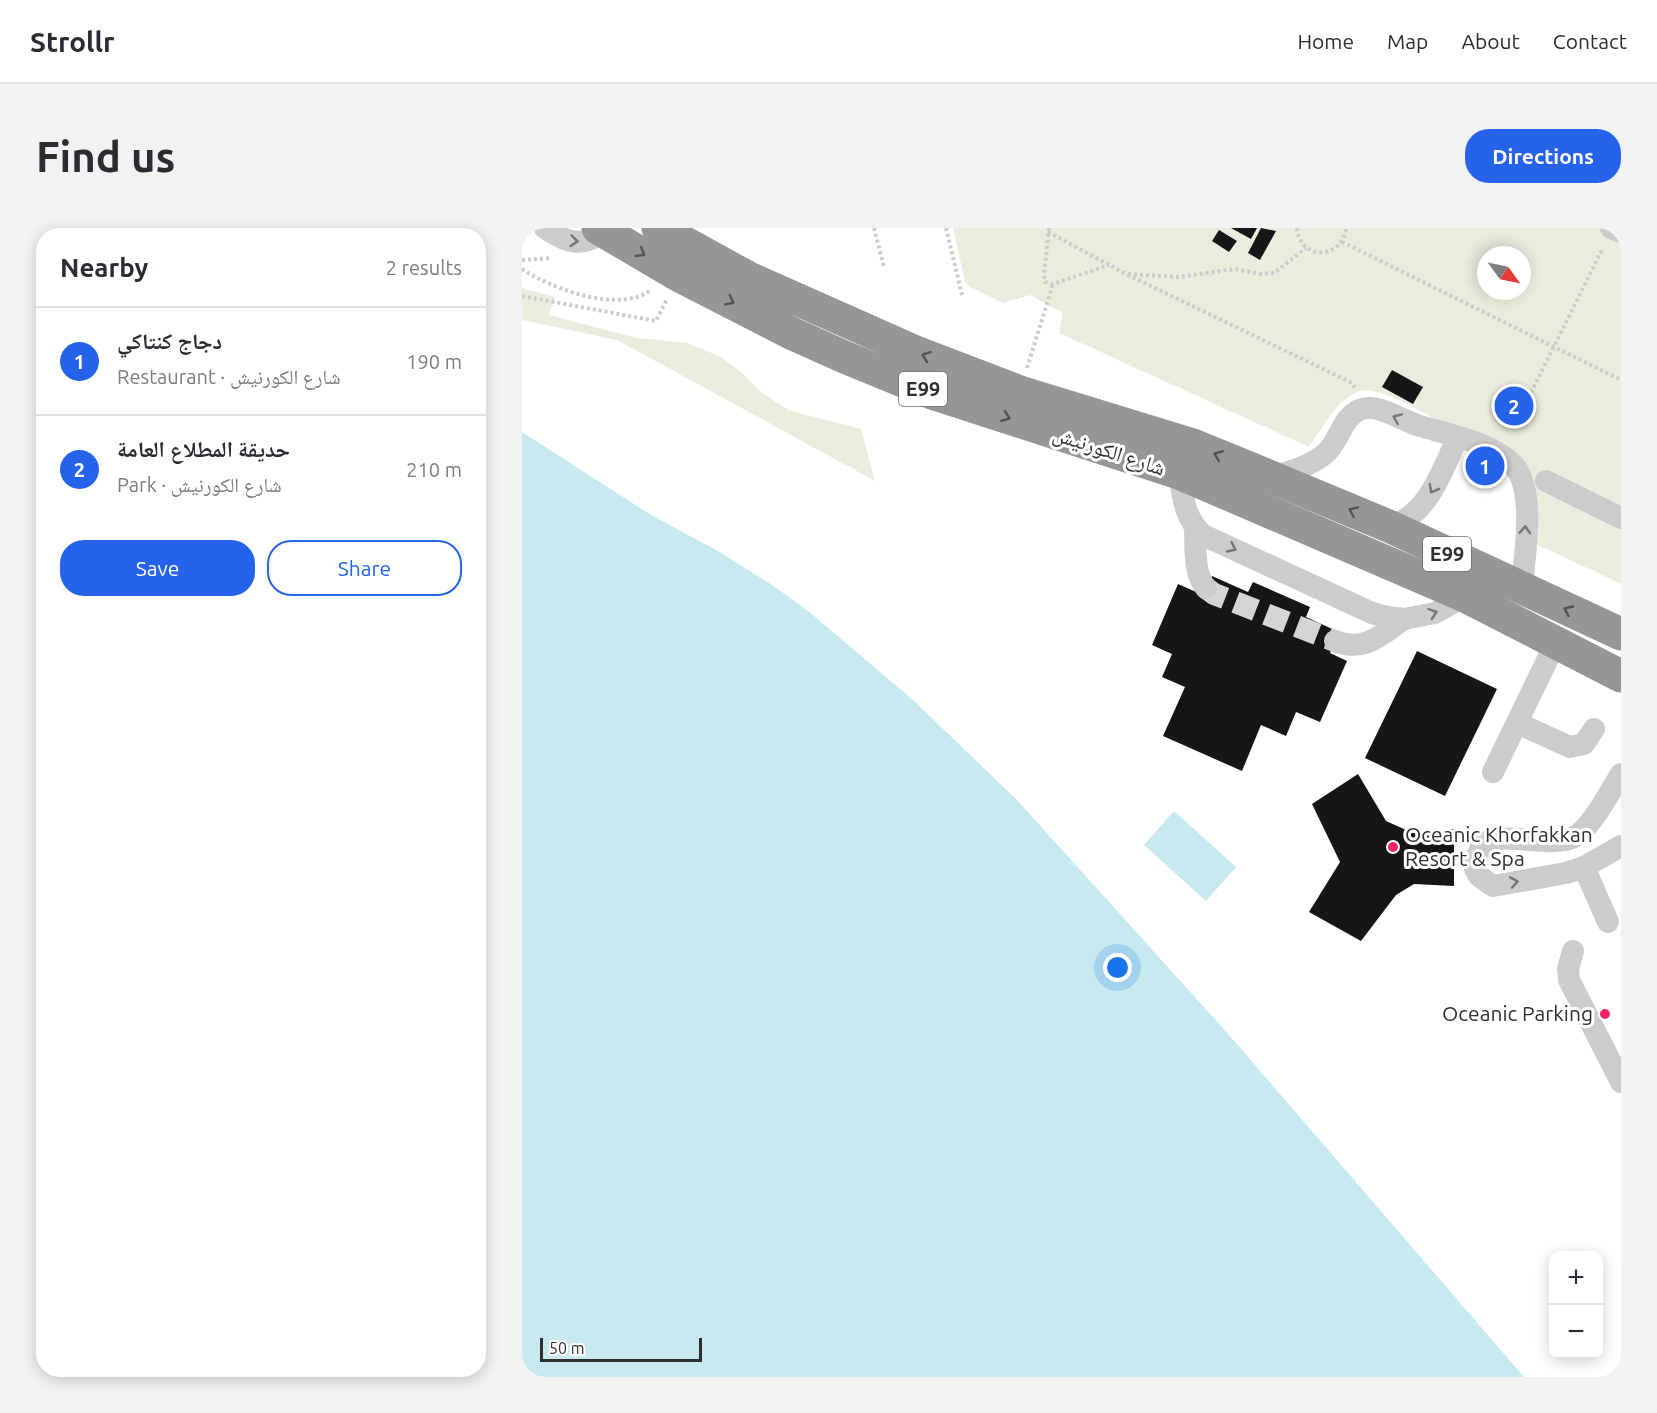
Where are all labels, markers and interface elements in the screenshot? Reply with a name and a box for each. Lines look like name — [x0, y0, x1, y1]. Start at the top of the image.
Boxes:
text: Strollr — [30, 26, 115, 57]
text: Home — [1297, 29, 1354, 53]
text: Map — [1387, 29, 1428, 53]
text: About — [1461, 29, 1520, 53]
text: Contact — [1553, 29, 1627, 53]
button: Directions — [1465, 129, 1621, 183]
text: Find us — [36, 133, 175, 180]
one-way arrow — [569, 234, 579, 247]
one-way arrow — [635, 246, 645, 258]
north arrow — [1477, 246, 1531, 300]
text: Nearby — [60, 253, 148, 282]
text: 2 results — [386, 256, 462, 279]
one-way arrow — [724, 294, 735, 306]
text: دجاج كنتاكي — [117, 328, 222, 353]
text: 1 — [74, 350, 85, 373]
text: 190 m — [406, 350, 462, 373]
one-way arrow — [922, 351, 933, 363]
text: Restaurant · شارع الكورنيش — [117, 365, 341, 388]
road number: E99 — [899, 372, 947, 406]
pin: 2 — [1494, 384, 1534, 429]
one-way arrow — [1001, 410, 1011, 423]
one-way arrow — [1392, 413, 1403, 425]
street label: شارع الكورنيش — [1050, 421, 1168, 481]
text: حديقة المطلاع العامة — [117, 436, 290, 461]
pin: 1 — [1466, 444, 1504, 488]
one-way arrow — [1213, 450, 1224, 462]
text: 2 — [74, 458, 85, 481]
text: 210 m — [406, 458, 462, 481]
text: Park · شارع الكورنيش — [117, 473, 282, 496]
one-way arrow — [1429, 483, 1440, 493]
one-way arrow — [1348, 506, 1359, 518]
one-way arrow — [1519, 526, 1532, 535]
road number: E99 — [1423, 537, 1471, 571]
button: Save — [60, 540, 255, 596]
button: Share — [267, 540, 462, 596]
one-way arrow — [1226, 541, 1237, 553]
one-way arrow — [1563, 605, 1574, 617]
one-way arrow — [1427, 608, 1437, 620]
place label: Oceanic Khorfakkan Resort & Spa — [1405, 822, 1593, 870]
marker: Oceanic Khorfakkan Resort & Spa — [1386, 840, 1400, 854]
one-way arrow — [1508, 876, 1518, 889]
your location — [1103, 953, 1132, 982]
place label: Oceanic Parking — [1442, 1001, 1593, 1025]
marker: Oceanic Parking — [1598, 1007, 1612, 1021]
map controls — [1549, 1251, 1603, 1359]
button: + — [1549, 1251, 1603, 1305]
button: − — [1549, 1305, 1603, 1359]
scale bar — [540, 1335, 702, 1362]
text: 50 m — [549, 1339, 585, 1357]

